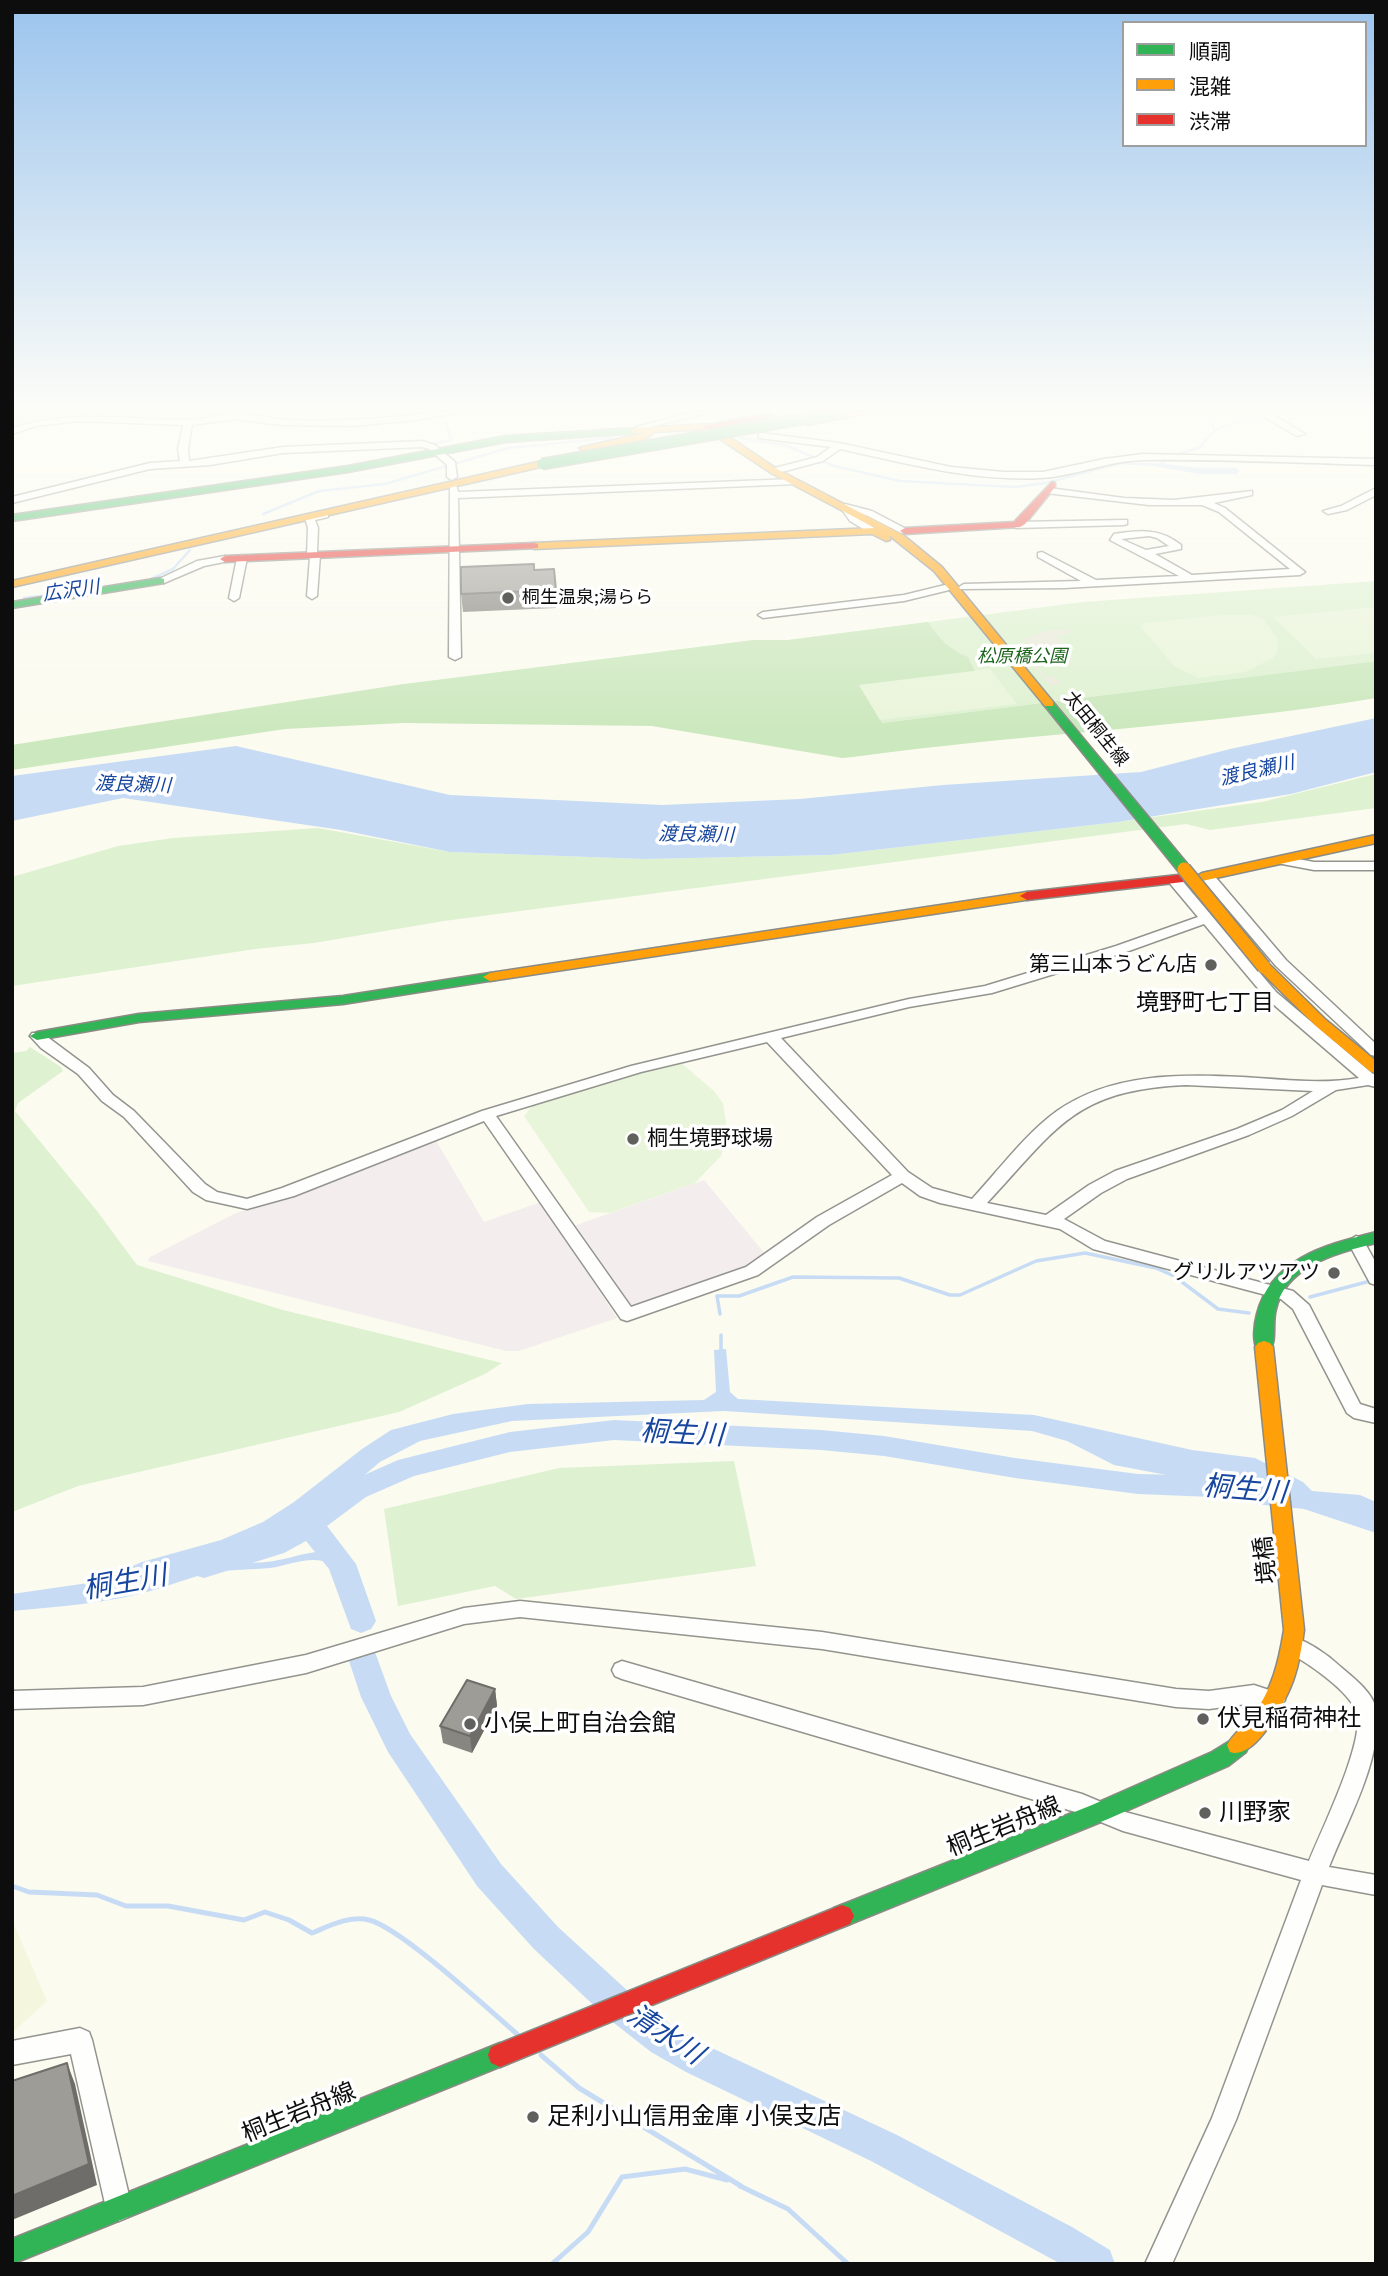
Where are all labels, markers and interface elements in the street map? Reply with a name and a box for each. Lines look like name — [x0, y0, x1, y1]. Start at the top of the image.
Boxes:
legend — [1122, 21, 1367, 147]
text: 順調 — [1189, 40, 1231, 64]
text: 混雑 — [1189, 75, 1231, 99]
text: 渋滞 — [1189, 110, 1231, 134]
water label: 広沢川 — [41, 576, 101, 606]
place label: 桐生温泉;湯らら — [522, 587, 653, 609]
marker: 桐生温泉;湯らら — [500, 590, 516, 606]
park label: 松原橋公園 — [977, 646, 1067, 668]
street label: 太田桐生線 — [1059, 687, 1133, 771]
water label: 渡良瀬川 — [1217, 751, 1297, 791]
water label: 渡良瀬川 — [95, 772, 171, 798]
water label: 渡良瀬川 — [658, 823, 734, 847]
place label: 第三山本うどん店 — [1029, 952, 1197, 978]
marker: 第三山本うどん店 — [1203, 957, 1219, 973]
district label: 境野町七丁目 — [1136, 989, 1274, 1017]
place label: 桐生境野球場 — [647, 1126, 773, 1152]
marker: 桐生境野球場 — [625, 1131, 641, 1147]
place label: グリルアツアツ — [1173, 1260, 1320, 1286]
marker: グリルアツアツ — [1326, 1265, 1342, 1281]
water label: 桐生川 — [639, 1415, 725, 1453]
water label: 桐生川 — [1202, 1470, 1288, 1510]
street label: 境橋 — [1249, 1535, 1283, 1585]
water label: 桐生川 — [81, 1559, 169, 1607]
place label: 伏見稲荷神社 — [1217, 1705, 1361, 1733]
place label: 小俣上町自治会館 — [484, 1710, 676, 1738]
marker: 伏見稲荷神社 — [1195, 1711, 1211, 1727]
marker: 小俣上町自治会館 — [462, 1716, 478, 1732]
street label: 桐生岩舟線 — [943, 1791, 1065, 1863]
place label: 川野家 — [1219, 1799, 1291, 1827]
marker: 川野家 — [1197, 1805, 1213, 1821]
water label: 清水川 — [621, 1998, 709, 2072]
street label: 桐生岩舟線 — [238, 2077, 360, 2149]
place label: 足利小山信用金庫 小俣支店 — [547, 2103, 841, 2131]
marker: 足利小山信用金庫 小俣支店 — [525, 2109, 541, 2125]

